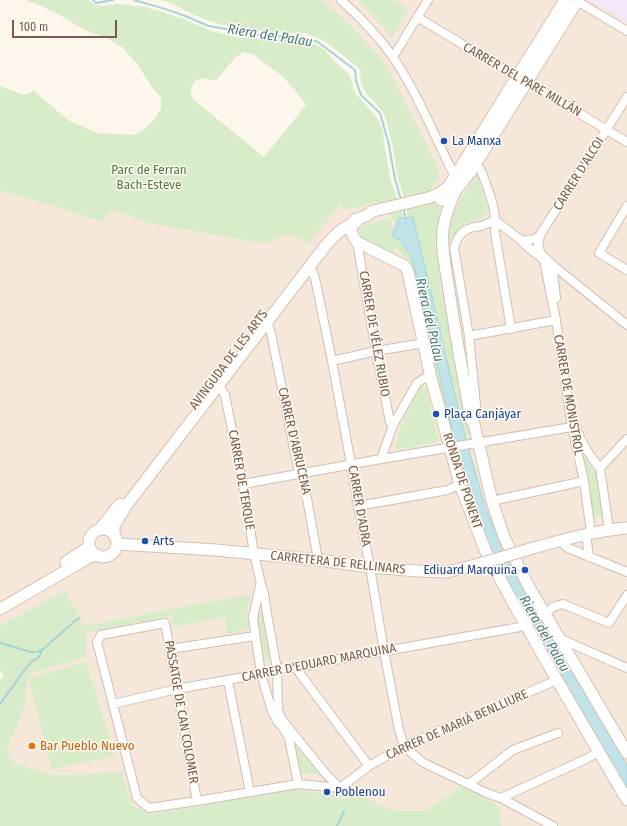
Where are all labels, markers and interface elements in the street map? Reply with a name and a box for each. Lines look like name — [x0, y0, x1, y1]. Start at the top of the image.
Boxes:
scale bar — [14, 12, 119, 38]
text: 100 m — [19, 20, 48, 34]
water label: Riera del Palau — [226, 21, 314, 51]
street label: CARRER DEL PARE MILLÁN — [460, 40, 584, 120]
place label: La Manxa — [452, 133, 501, 149]
street label: CARRER D'ALCOI — [550, 134, 608, 214]
marker: La Manxa — [439, 136, 449, 146]
park label: Parc de Ferran Bach-Esteve — [111, 162, 187, 193]
street label: CARRER DE VÉLEZ RUBIO — [355, 270, 393, 398]
water label: Riera del Palau — [411, 276, 447, 364]
street label: AVINGUDA DE LES ARTS — [186, 307, 272, 413]
street label: CARRER DE MONISTROL — [550, 333, 586, 457]
street label: CARRER D'ABRUCENA — [274, 386, 314, 496]
place label: Plaça Canjáyar — [444, 406, 521, 422]
marker: Plaça Canjáyar — [431, 409, 441, 419]
street label: CARRER DE TERQUE — [225, 429, 257, 531]
street label: RONDA DE PONENT — [439, 431, 485, 531]
street label: CARRER D'ADRA — [344, 464, 374, 548]
place label: Arts — [153, 533, 174, 549]
marker: Arts — [140, 536, 150, 546]
street label: CARRETERA DE RELLINARS — [270, 548, 406, 578]
place label: Ediuard Marquina — [424, 562, 517, 578]
marker: Ediuard Marquina — [520, 565, 530, 575]
water label: Riera del Palau — [515, 593, 573, 675]
street label: PASSATGE DE CAN COLOMER — [161, 639, 201, 785]
street label: CARRER D'EDUARD MARQUINA — [241, 640, 397, 686]
street label: CARRER DE MARIÀ BENLLIURE — [384, 687, 530, 763]
place label: Bar Pueblo Nuevo — [40, 738, 135, 754]
marker: Bar Pueblo Nuevo — [27, 741, 37, 751]
place label: Poblenou — [335, 784, 385, 800]
marker: Poblenou — [322, 787, 332, 797]

